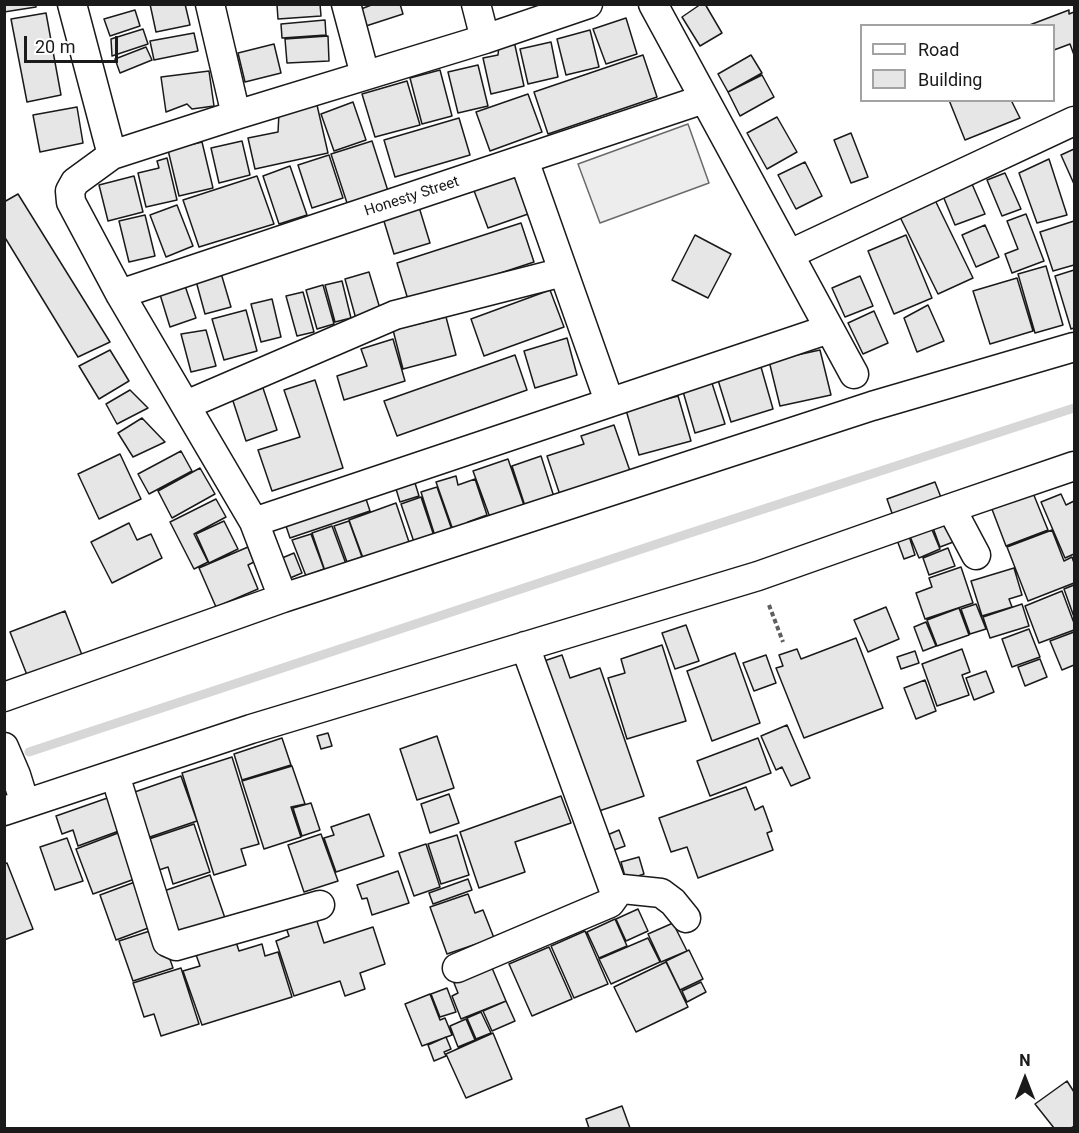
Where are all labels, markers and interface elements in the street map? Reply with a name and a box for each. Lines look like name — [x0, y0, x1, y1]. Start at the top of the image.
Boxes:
scale bar — [27, 24, 122, 62]
legend — [860, 24, 1055, 102]
text: 20 m — [35, 36, 75, 57]
text: Road — [918, 39, 959, 60]
text: Building — [918, 69, 982, 90]
street label: Honesty Street — [362, 173, 462, 221]
north arrow — [995, 1049, 1055, 1109]
text: N — [1019, 1051, 1031, 1070]

